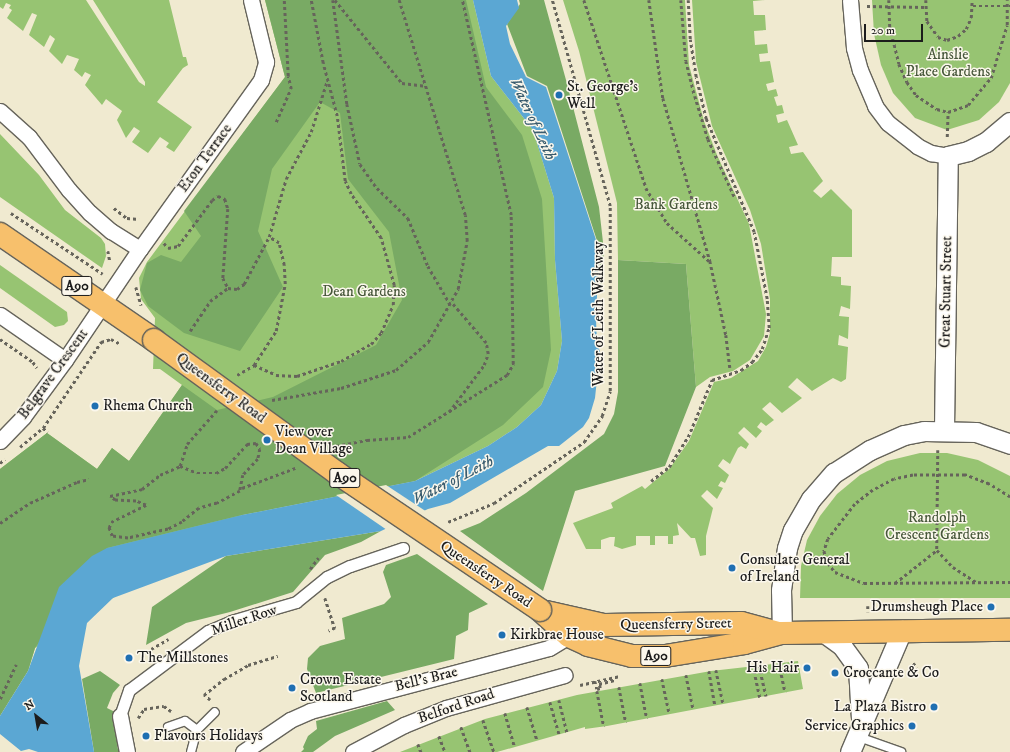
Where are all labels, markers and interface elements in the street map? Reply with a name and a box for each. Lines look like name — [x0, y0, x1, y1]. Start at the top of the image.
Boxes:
scale bar — [866, 16, 925, 42]
text: 20 m — [871, 23, 895, 38]
park label: Ainslie Place Gardens — [906, 45, 990, 80]
water label: Water of Leith — [506, 75, 560, 163]
place label: St. George's Well — [567, 77, 638, 112]
marker: St. George's Well — [554, 90, 564, 100]
street label: Eton Terrace — [174, 120, 236, 196]
park label: Bank Gardens — [634, 196, 718, 214]
street label: Great Stuart Street — [936, 236, 956, 348]
street label: Water of Leith Walkway — [590, 241, 608, 387]
road number: A90 — [61, 274, 93, 298]
park label: Dean Gardens — [322, 283, 406, 301]
street label: Belgrave Crescent — [14, 325, 92, 423]
street label: Queensferry Road — [172, 349, 270, 427]
place label: Rhema Church — [103, 397, 193, 415]
marker: Rhema Church — [90, 401, 100, 411]
place label: View over Dean Village — [275, 422, 352, 457]
marker: View over Dean Village — [262, 435, 272, 445]
water label: Water of Leith — [409, 451, 497, 509]
road number: A90 — [329, 466, 361, 490]
park label: Randolph Crescent Gardens — [885, 508, 989, 543]
street label: Queensferry Road — [437, 537, 535, 611]
place label: Consulate General of Ireland — [740, 550, 850, 585]
marker: Consulate General of Ireland — [727, 563, 737, 573]
place label: Drumsheugh Place — [871, 598, 983, 616]
street label: Miller Row — [209, 600, 279, 640]
marker: Drumsheugh Place — [986, 602, 996, 612]
street label: Queensferry Street — [620, 614, 732, 634]
place label: Kirkbrae House — [510, 626, 604, 644]
marker: Kirkbrae House — [497, 630, 507, 640]
road number: A90 — [640, 644, 672, 668]
place label: The Millstones — [137, 649, 228, 667]
marker: The Millstones — [124, 653, 134, 663]
place label: His Hair — [746, 659, 799, 677]
street label: Bell's Brae — [393, 663, 459, 695]
marker: His Hair — [802, 663, 812, 673]
place label: Croccante & Co — [843, 664, 939, 682]
marker: Croccante & Co — [830, 668, 840, 678]
place label: Crown Estate Scotland — [300, 670, 381, 705]
marker: Crown Estate Scotland — [287, 683, 297, 693]
street label: Belford Road — [416, 685, 496, 727]
north arrow — [16, 696, 56, 736]
text: N — [22, 697, 37, 714]
place label: La Plaza Bistro — [834, 698, 926, 716]
marker: La Plaza Bistro — [929, 702, 939, 712]
place label: Service Graphics — [805, 717, 904, 735]
marker: Service Graphics — [907, 721, 917, 731]
place label: Flavours Holidays — [154, 727, 263, 745]
marker: Flavours Holidays — [141, 731, 151, 741]

